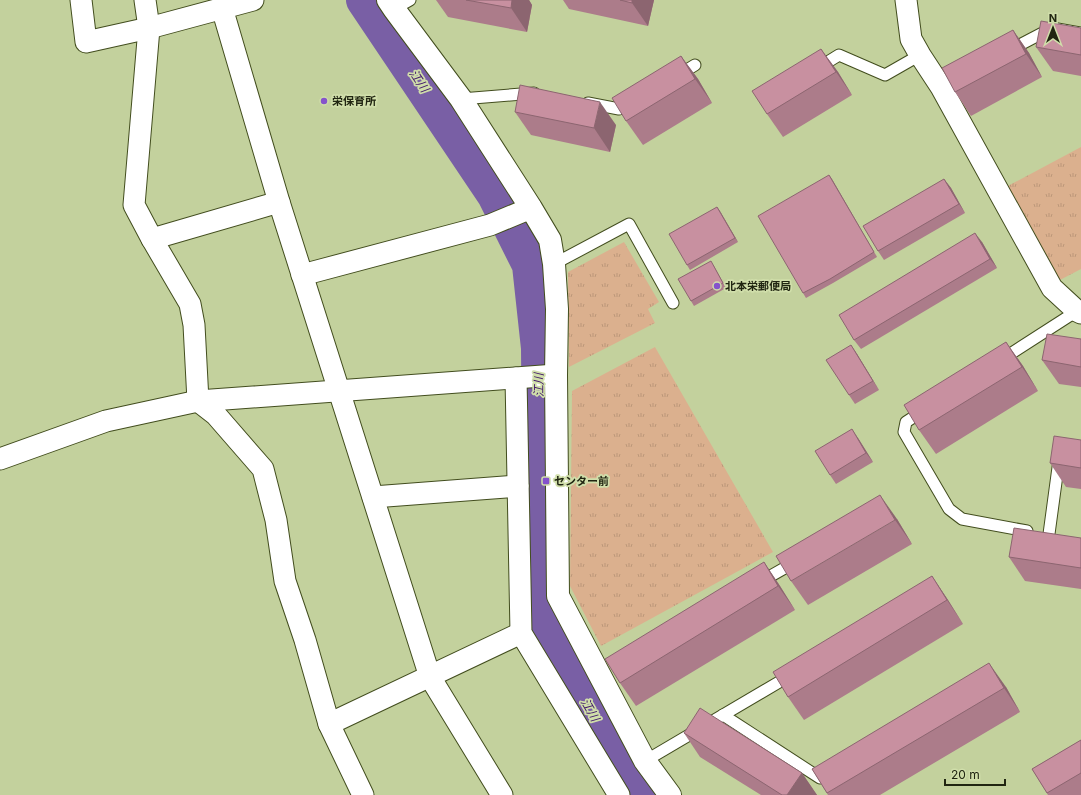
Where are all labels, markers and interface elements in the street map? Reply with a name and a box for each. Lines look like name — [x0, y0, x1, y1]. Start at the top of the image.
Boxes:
north arrow — [1033, 8, 1073, 48]
text: N — [1049, 11, 1057, 25]
water label: 江川 — [406, 67, 433, 97]
place label: 栄保育所 — [332, 94, 376, 108]
marker: 栄保育所 — [319, 96, 329, 106]
place label: 北本栄郵便局 — [725, 279, 791, 293]
marker: 北本栄郵便局 — [712, 281, 722, 291]
water label: 江川 — [531, 371, 546, 397]
place label: センター前 — [554, 474, 609, 488]
marker: センター前 — [541, 476, 551, 486]
water label: 江川 — [578, 696, 604, 726]
scale bar — [945, 761, 1005, 787]
text: 20 m — [951, 767, 980, 782]

